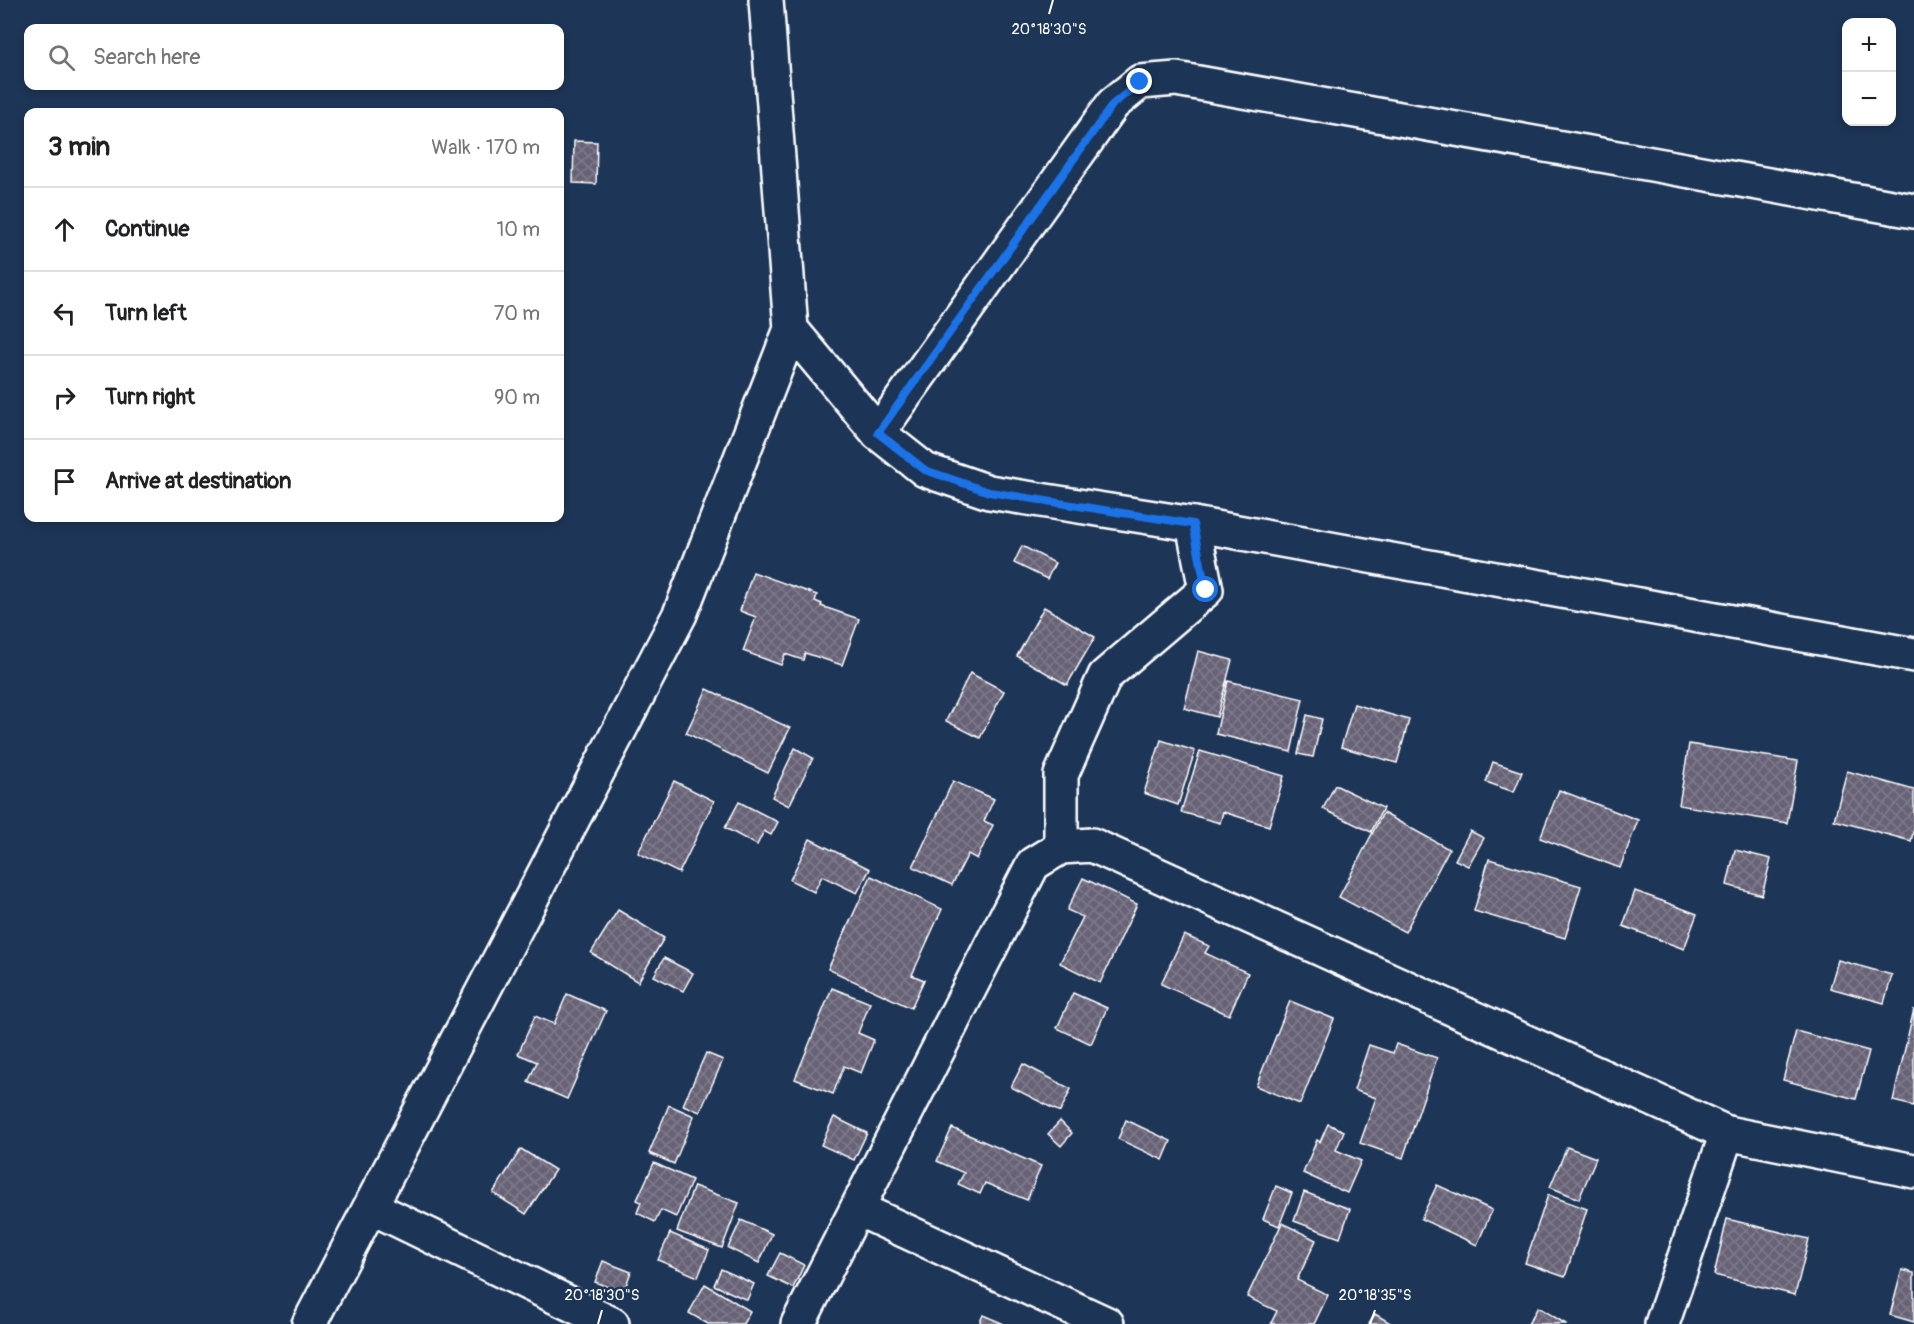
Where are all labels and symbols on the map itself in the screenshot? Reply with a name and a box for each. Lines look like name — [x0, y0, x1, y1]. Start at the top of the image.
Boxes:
text: 20°18'30"S — [1011, 20, 1087, 39]
route end — [1126, 68, 1152, 94]
route start — [1192, 576, 1218, 602]
text: 20°18'30"S — [564, 1286, 640, 1305]
text: 20°18'35"S — [1339, 1286, 1411, 1305]

